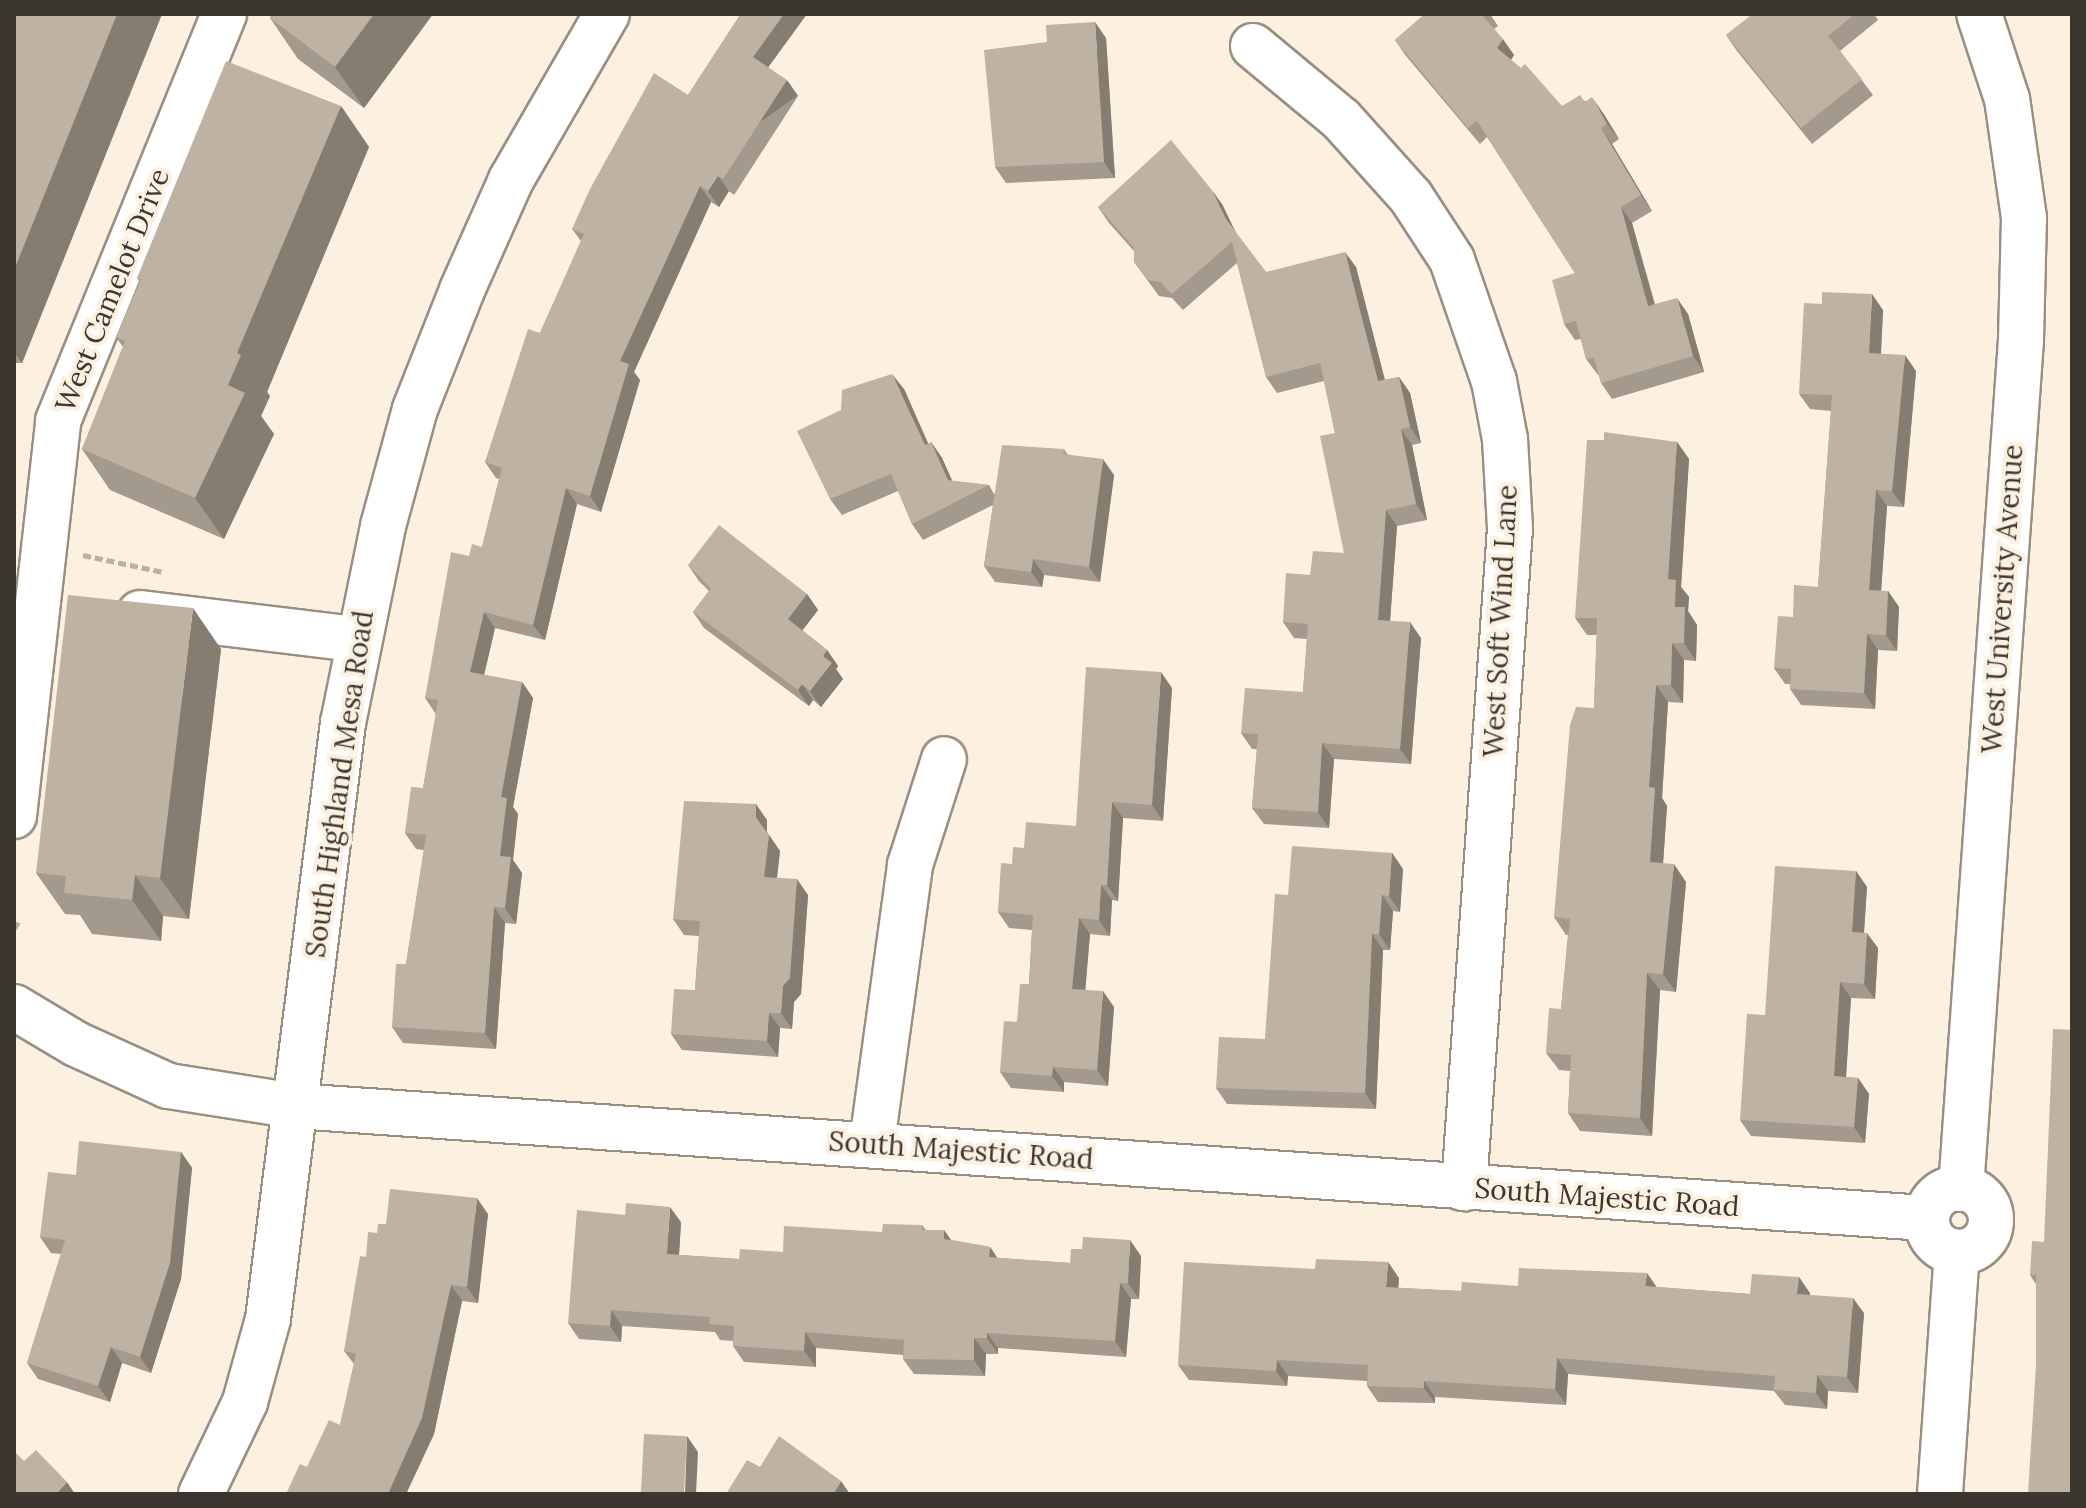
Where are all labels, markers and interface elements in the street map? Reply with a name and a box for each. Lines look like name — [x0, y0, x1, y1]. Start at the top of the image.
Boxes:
street label: West Camelot Drive — [48, 163, 176, 417]
street label: West University Avenue — [1974, 443, 2030, 755]
street label: West Soft Wind Lane — [1476, 484, 1524, 758]
street label: South Highland Mesa Road — [298, 608, 380, 960]
street label: South Majestic Road — [827, 1124, 1095, 1176]
street label: South Majestic Road — [1473, 1171, 1741, 1223]

